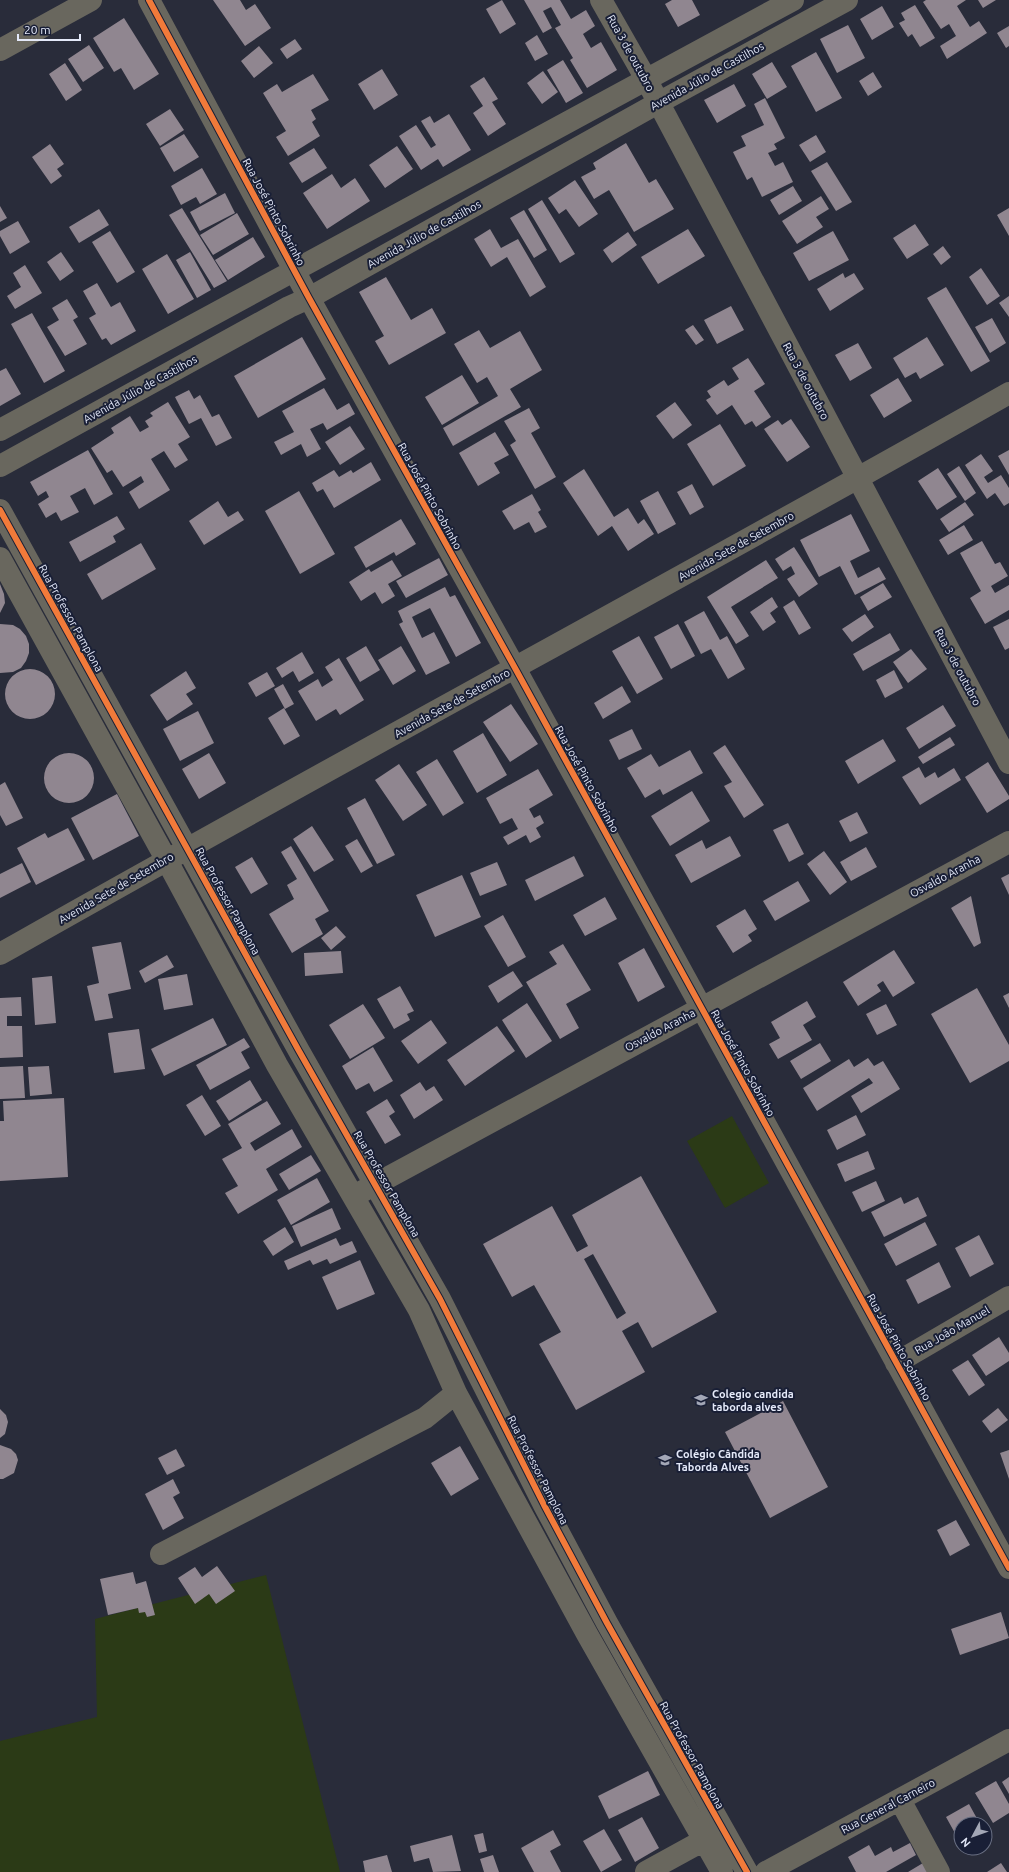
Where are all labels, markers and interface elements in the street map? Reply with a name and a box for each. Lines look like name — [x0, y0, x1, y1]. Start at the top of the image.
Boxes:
street label: Rua 3 de outubro — [605, 13, 657, 93]
scale bar — [18, 16, 80, 42]
text: 20 m — [24, 23, 51, 36]
street label: Avenida Júlio de Castilhos — [648, 40, 766, 112]
street label: Rua José Pinto Sobrinho — [241, 156, 307, 268]
street label: Avenida Júlio de Castilhos — [365, 198, 483, 270]
street label: Rua 3 de outubro — [781, 340, 831, 422]
street label: Avenida Júlio de Castilhos — [81, 353, 199, 425]
street label: Rua José Pinto Sobrinho — [396, 441, 464, 551]
street label: Avenida Sete de Setembro — [676, 509, 796, 583]
street label: Rua Professor Pamplona — [36, 562, 106, 674]
street label: Rua 3 de outubro — [933, 626, 983, 708]
street label: Avenida Sete de Setembro — [392, 666, 512, 740]
street label: Rua José Pinto Sobrinho — [553, 724, 621, 834]
street label: Rua Professor Pamplona — [193, 845, 263, 957]
street label: Avenida Sete de Setembro — [56, 850, 176, 926]
street label: Osvaldo Aranha — [908, 852, 982, 900]
street label: Osvaldo Aranha — [623, 1006, 697, 1054]
street label: Rua José Pinto Sobrinho — [709, 1008, 777, 1118]
street label: Rua Professor Pamplona — [352, 1129, 422, 1239]
street label: Rua José Pinto Sobrinho — [865, 1292, 933, 1402]
street label: Rua João Manuel — [912, 1304, 992, 1356]
place label: Colegio candida taborda alves — [712, 1388, 794, 1413]
school or university icon: Colegio candida taborda alves — [693, 1392, 709, 1408]
street label: Rua Professor Pamplona — [505, 1413, 571, 1527]
place label: Colégio Cândida Taborda Alves — [676, 1448, 760, 1473]
school or university icon: Colégio Cândida Taborda Alves — [657, 1452, 673, 1468]
street label: Rua Professor Pamplona — [657, 1699, 727, 1811]
street label: Rua General Carneiro — [839, 1776, 937, 1836]
north arrow — [953, 1816, 993, 1856]
text: N — [958, 1836, 973, 1850]

